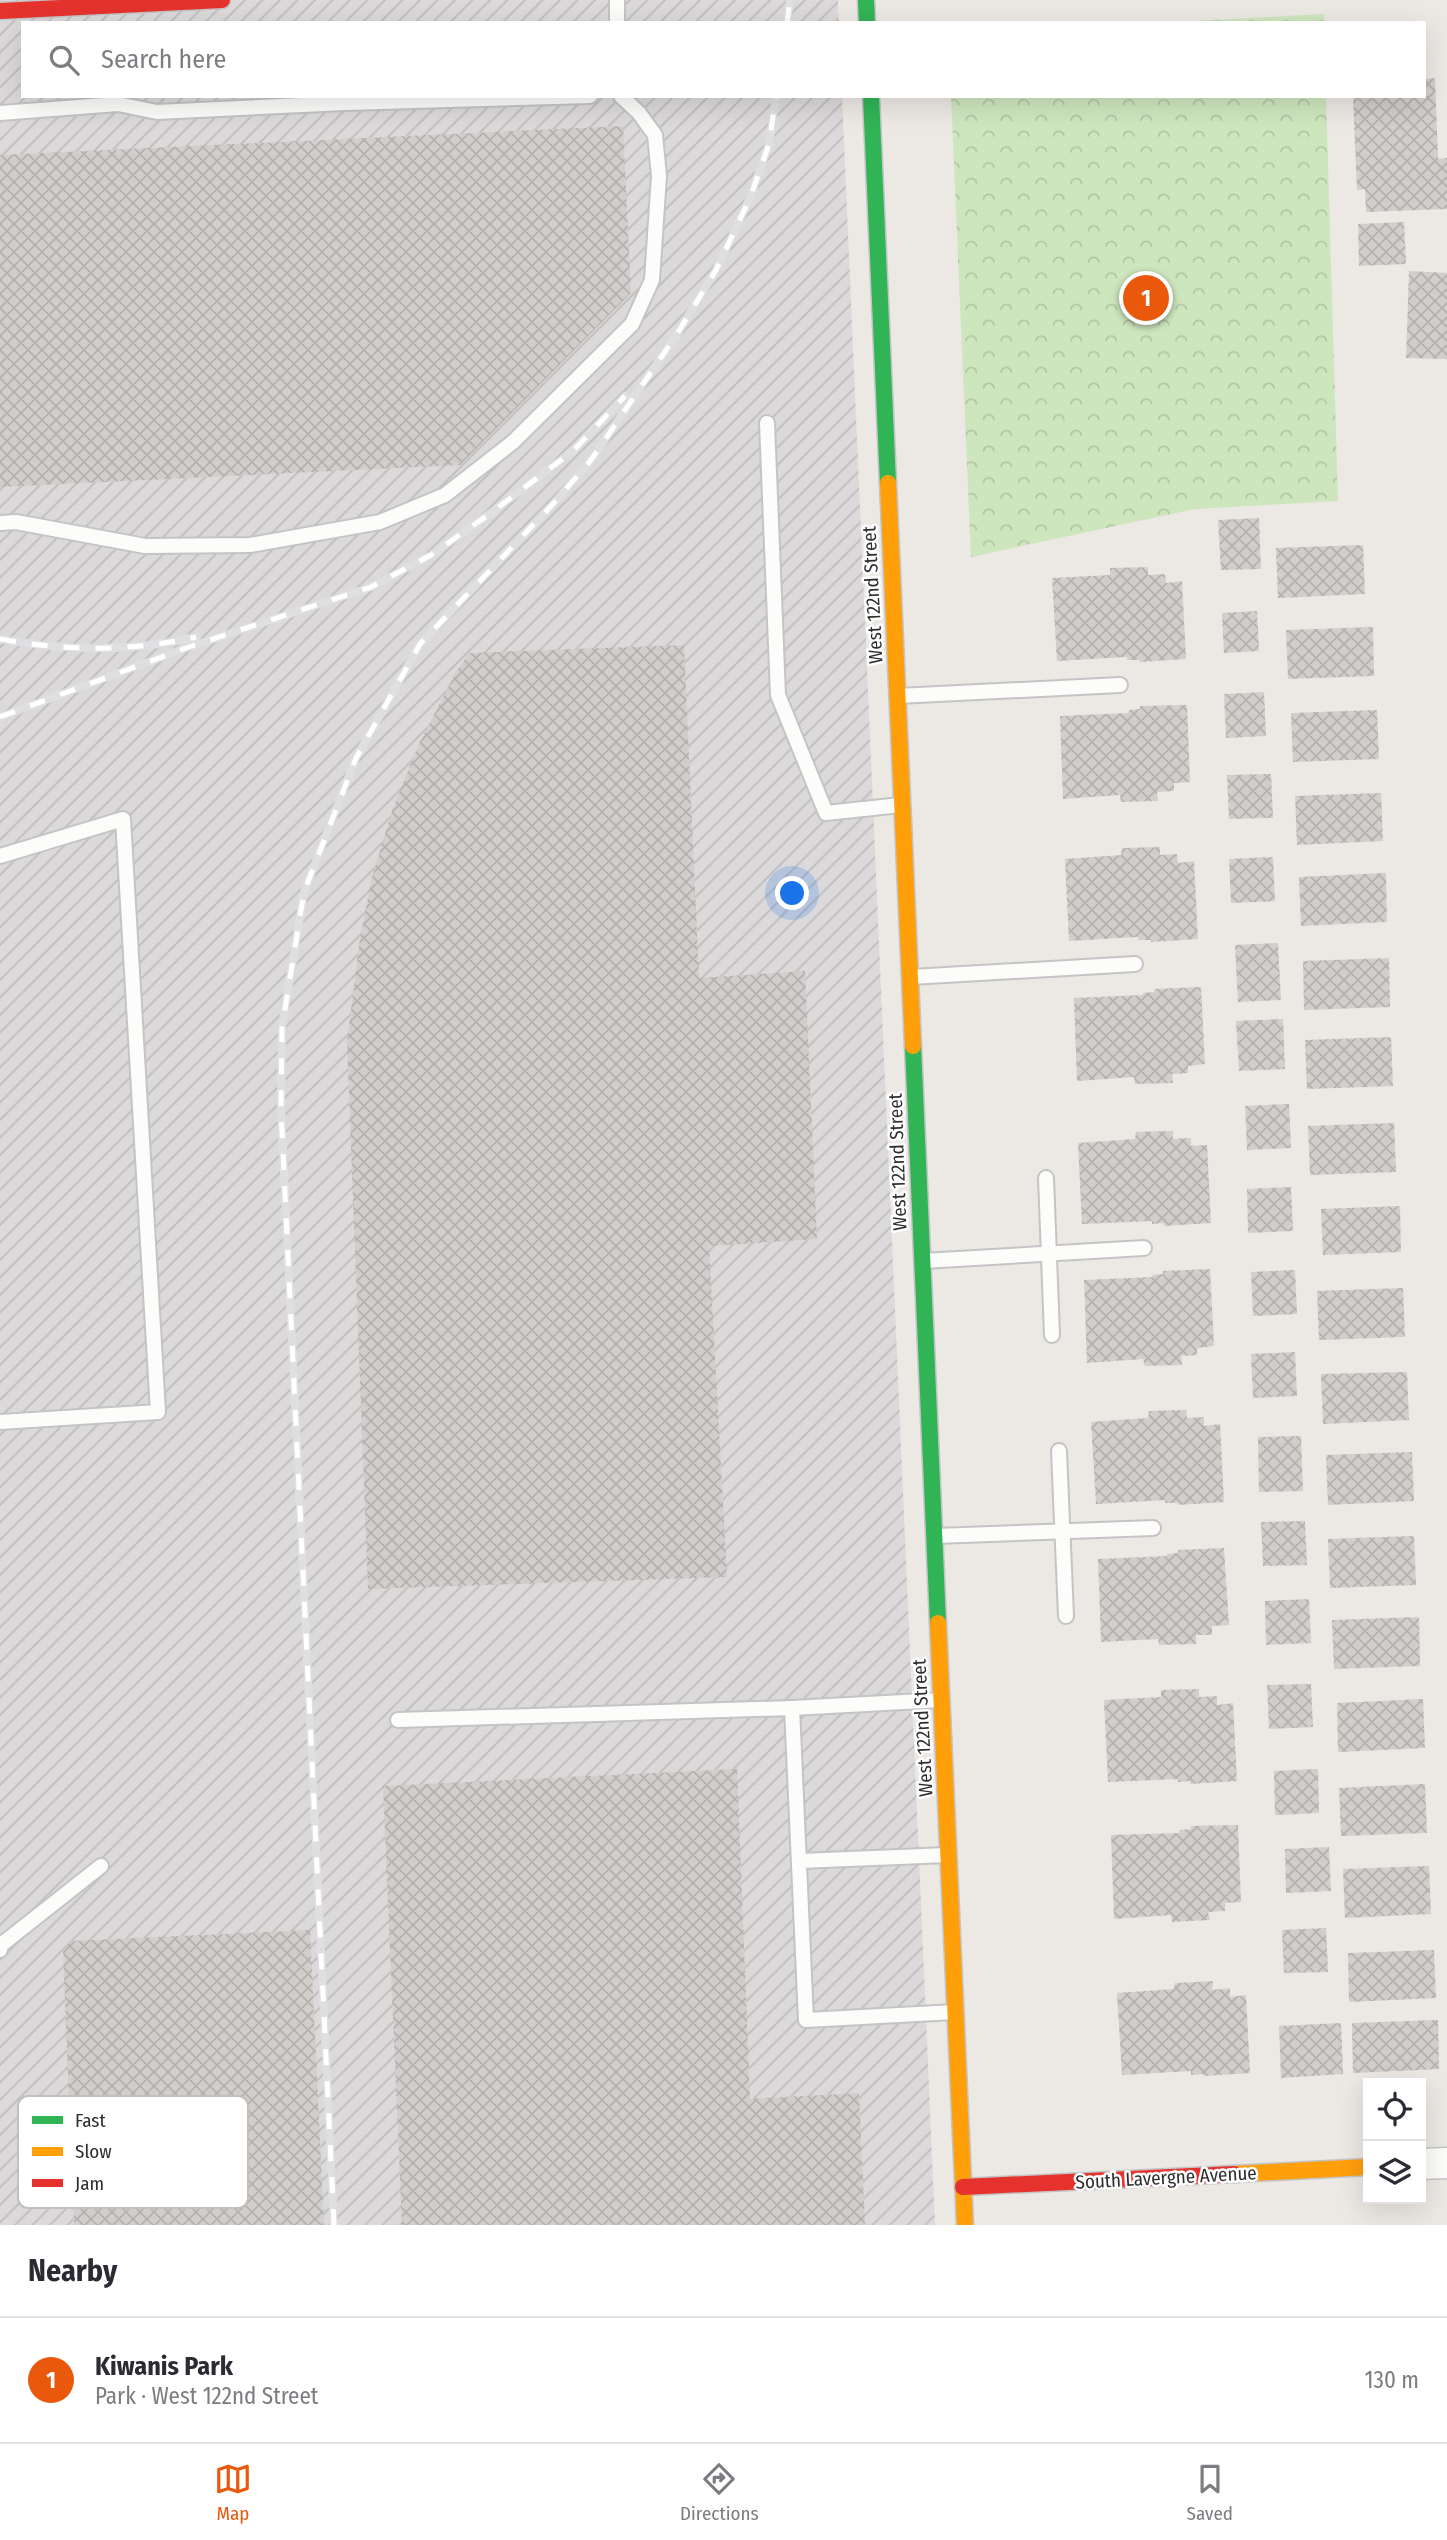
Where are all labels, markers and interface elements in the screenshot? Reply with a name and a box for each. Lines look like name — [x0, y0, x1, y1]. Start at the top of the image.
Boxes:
search box — [21, 21, 1426, 98]
icon: search — [45, 41, 83, 79]
text: Search here — [101, 44, 226, 75]
pin: 1 — [1123, 272, 1169, 324]
street label: West 122nd Street — [857, 525, 888, 664]
your location — [775, 876, 809, 910]
street label: West 122nd Street — [884, 1092, 911, 1231]
street label: West 122nd Street — [907, 1658, 938, 1797]
map controls — [1363, 2078, 1426, 2204]
button: locate — [1363, 2078, 1426, 2141]
legend — [18, 2096, 248, 2208]
text: Fast — [75, 2109, 106, 2132]
text: Slow — [75, 2140, 112, 2163]
button: layers — [1363, 2141, 1426, 2204]
street label: South Lavergne Avenue — [1075, 2161, 1257, 2194]
text: Jam — [75, 2172, 104, 2195]
text: Nearby — [28, 2253, 117, 2289]
text: Kiwanis Park — [95, 2351, 233, 2382]
text: 1 — [46, 2366, 56, 2394]
text: 130 m — [1365, 2366, 1419, 2394]
text: Park · West 122nd Street — [95, 2382, 318, 2410]
tab: Map — [214, 2460, 252, 2525]
tab: Directions — [680, 2460, 759, 2525]
tab: Saved — [1187, 2460, 1233, 2525]

